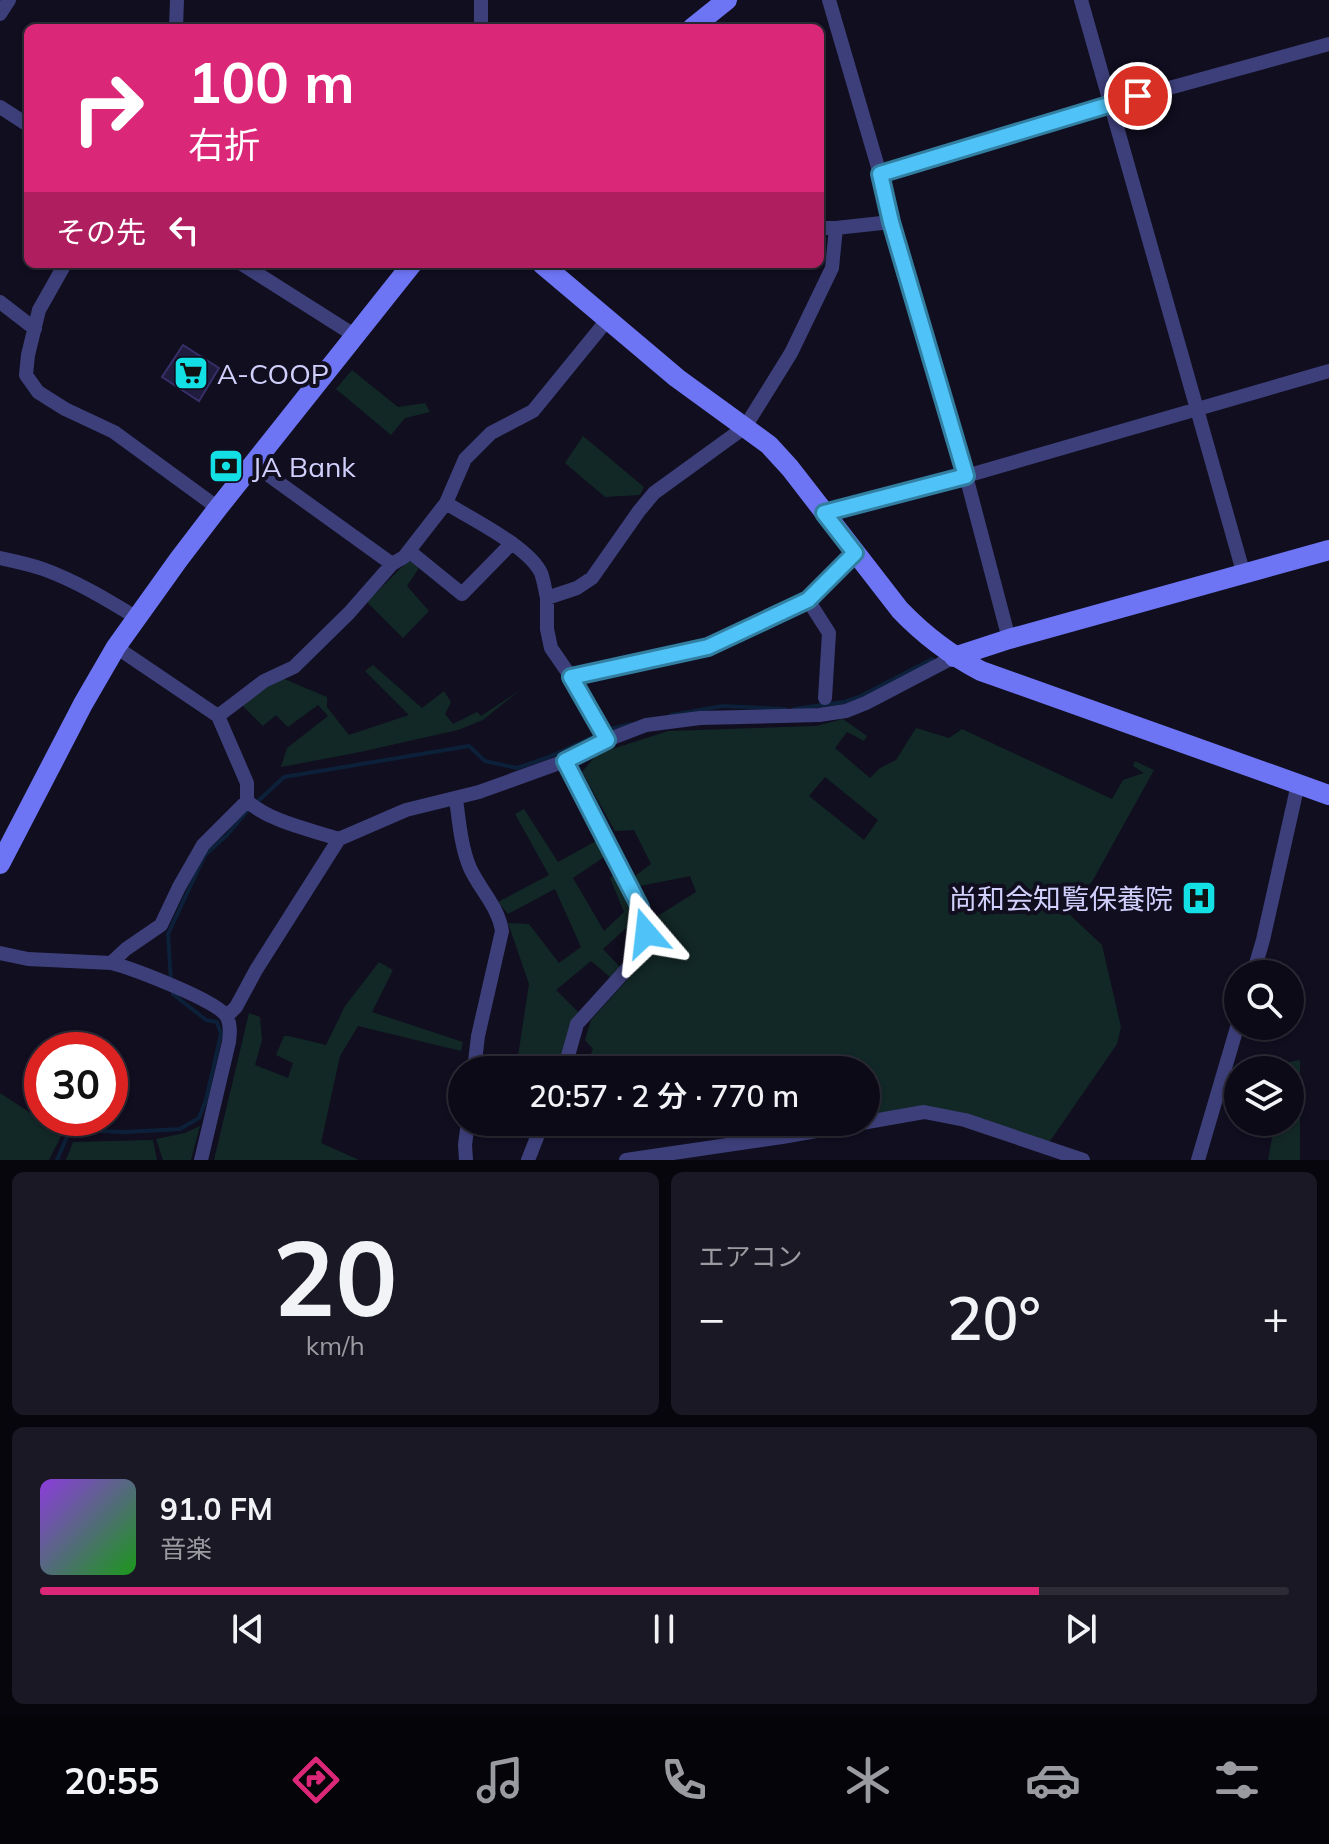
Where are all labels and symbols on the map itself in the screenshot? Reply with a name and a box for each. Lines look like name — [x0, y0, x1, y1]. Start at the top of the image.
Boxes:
pin — [1104, 62, 1172, 130]
supermarket icon: A-COOP — [172, 354, 210, 392]
place label: A-COOP — [217, 356, 329, 391]
bank icon: JA Bank — [207, 447, 245, 485]
place label: JA Bank — [252, 449, 356, 484]
hospital icon: 尚和会知覧保養院 — [1180, 879, 1218, 917]
place label: 尚和会知覧保養院 — [949, 881, 1173, 916]
position arrow — [604, 891, 688, 975]
speed limit sign: 30 — [24, 1032, 128, 1136]

